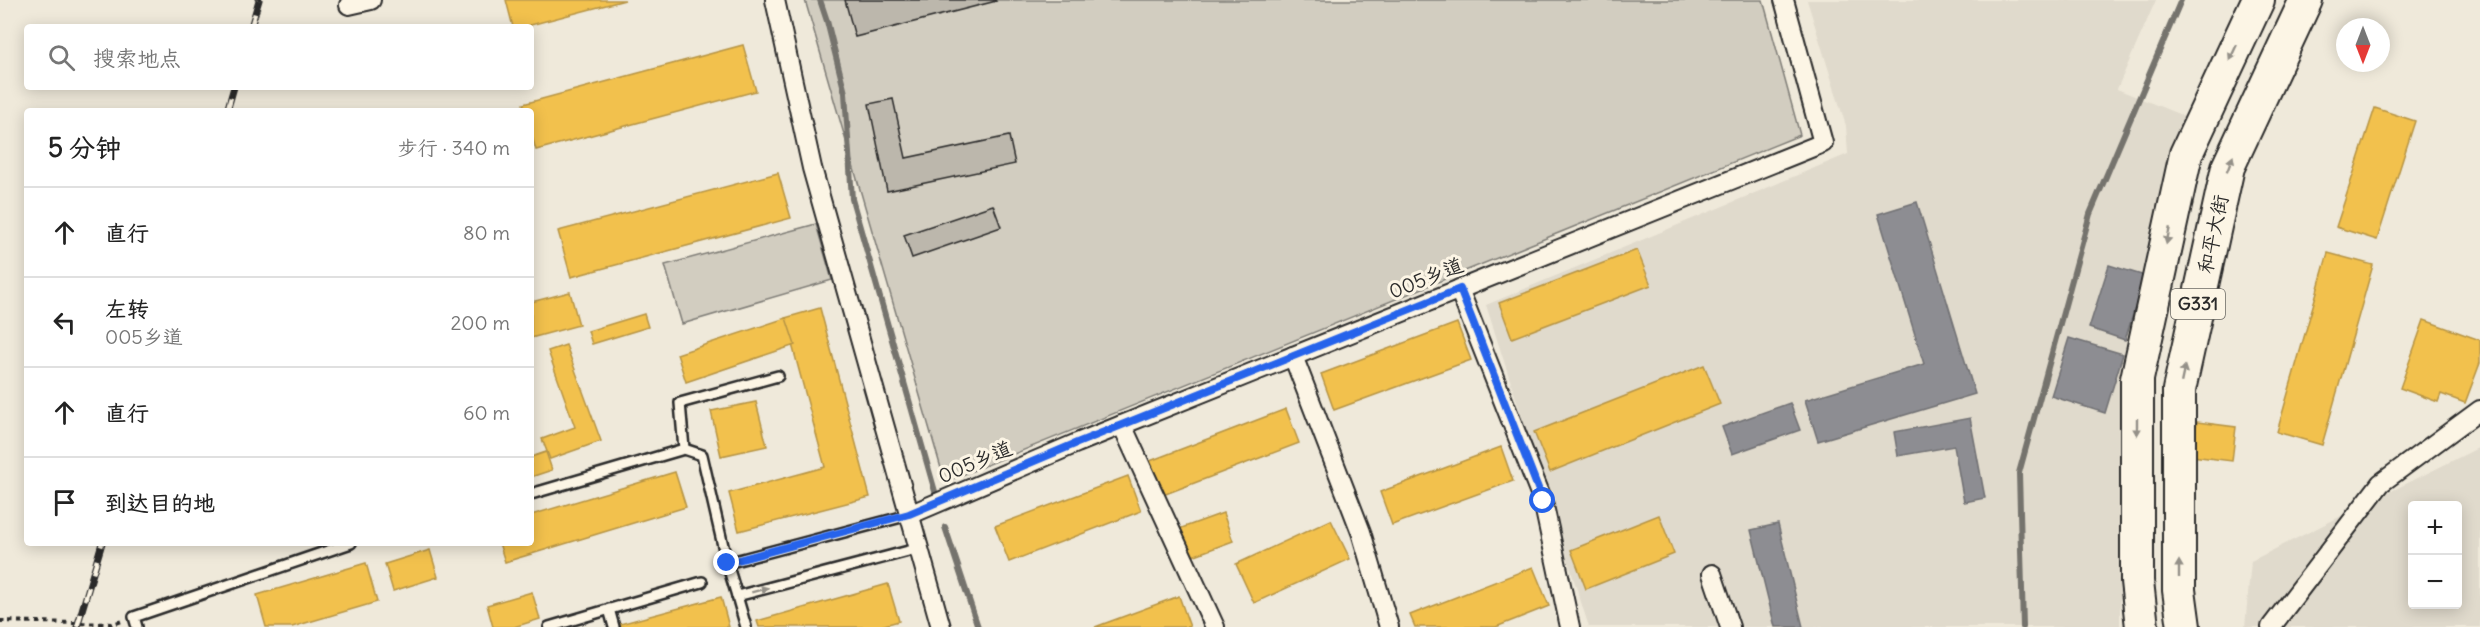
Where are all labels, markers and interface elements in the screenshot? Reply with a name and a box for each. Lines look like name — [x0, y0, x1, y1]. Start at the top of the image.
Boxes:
north arrow — [2336, 18, 2390, 72]
search box — [24, 24, 534, 90]
icon: search — [45, 41, 78, 74]
text: 搜索地点 — [93, 44, 181, 72]
one-way arrow — [2228, 44, 2238, 62]
text: 5 分钟 — [48, 131, 121, 164]
text: 步行 · 340 m — [398, 135, 510, 160]
one-way arrow — [2226, 154, 2236, 172]
street label: 和平大街 — [2192, 192, 2233, 276]
icon: ahead — [48, 216, 81, 249]
text: 直行 — [105, 219, 149, 247]
text: 80 m — [463, 220, 510, 245]
one-way arrow — [2163, 226, 2172, 245]
street label: 005乡道 — [1385, 251, 1467, 304]
road number: G331 — [2171, 289, 2225, 319]
text: 左转 — [105, 295, 149, 323]
icon: left — [48, 306, 81, 339]
text: 200 m — [450, 310, 510, 335]
text: 005乡道 — [105, 324, 183, 349]
one-way arrow — [2178, 365, 2188, 383]
icon: ahead — [48, 396, 81, 429]
text: 直行 — [105, 399, 149, 427]
text: 60 m — [463, 400, 510, 425]
one-way arrow — [2132, 418, 2142, 437]
street label: 005乡道 — [934, 435, 1016, 488]
icon: arrive — [48, 486, 81, 519]
route start — [1529, 487, 1555, 513]
text: 到达目的地 — [105, 489, 215, 517]
map controls — [2408, 501, 2462, 609]
button: + — [2408, 501, 2462, 555]
route end — [713, 549, 739, 575]
button: − — [2408, 555, 2462, 609]
one-way arrow — [2174, 559, 2184, 578]
one-way arrow — [751, 585, 769, 595]

